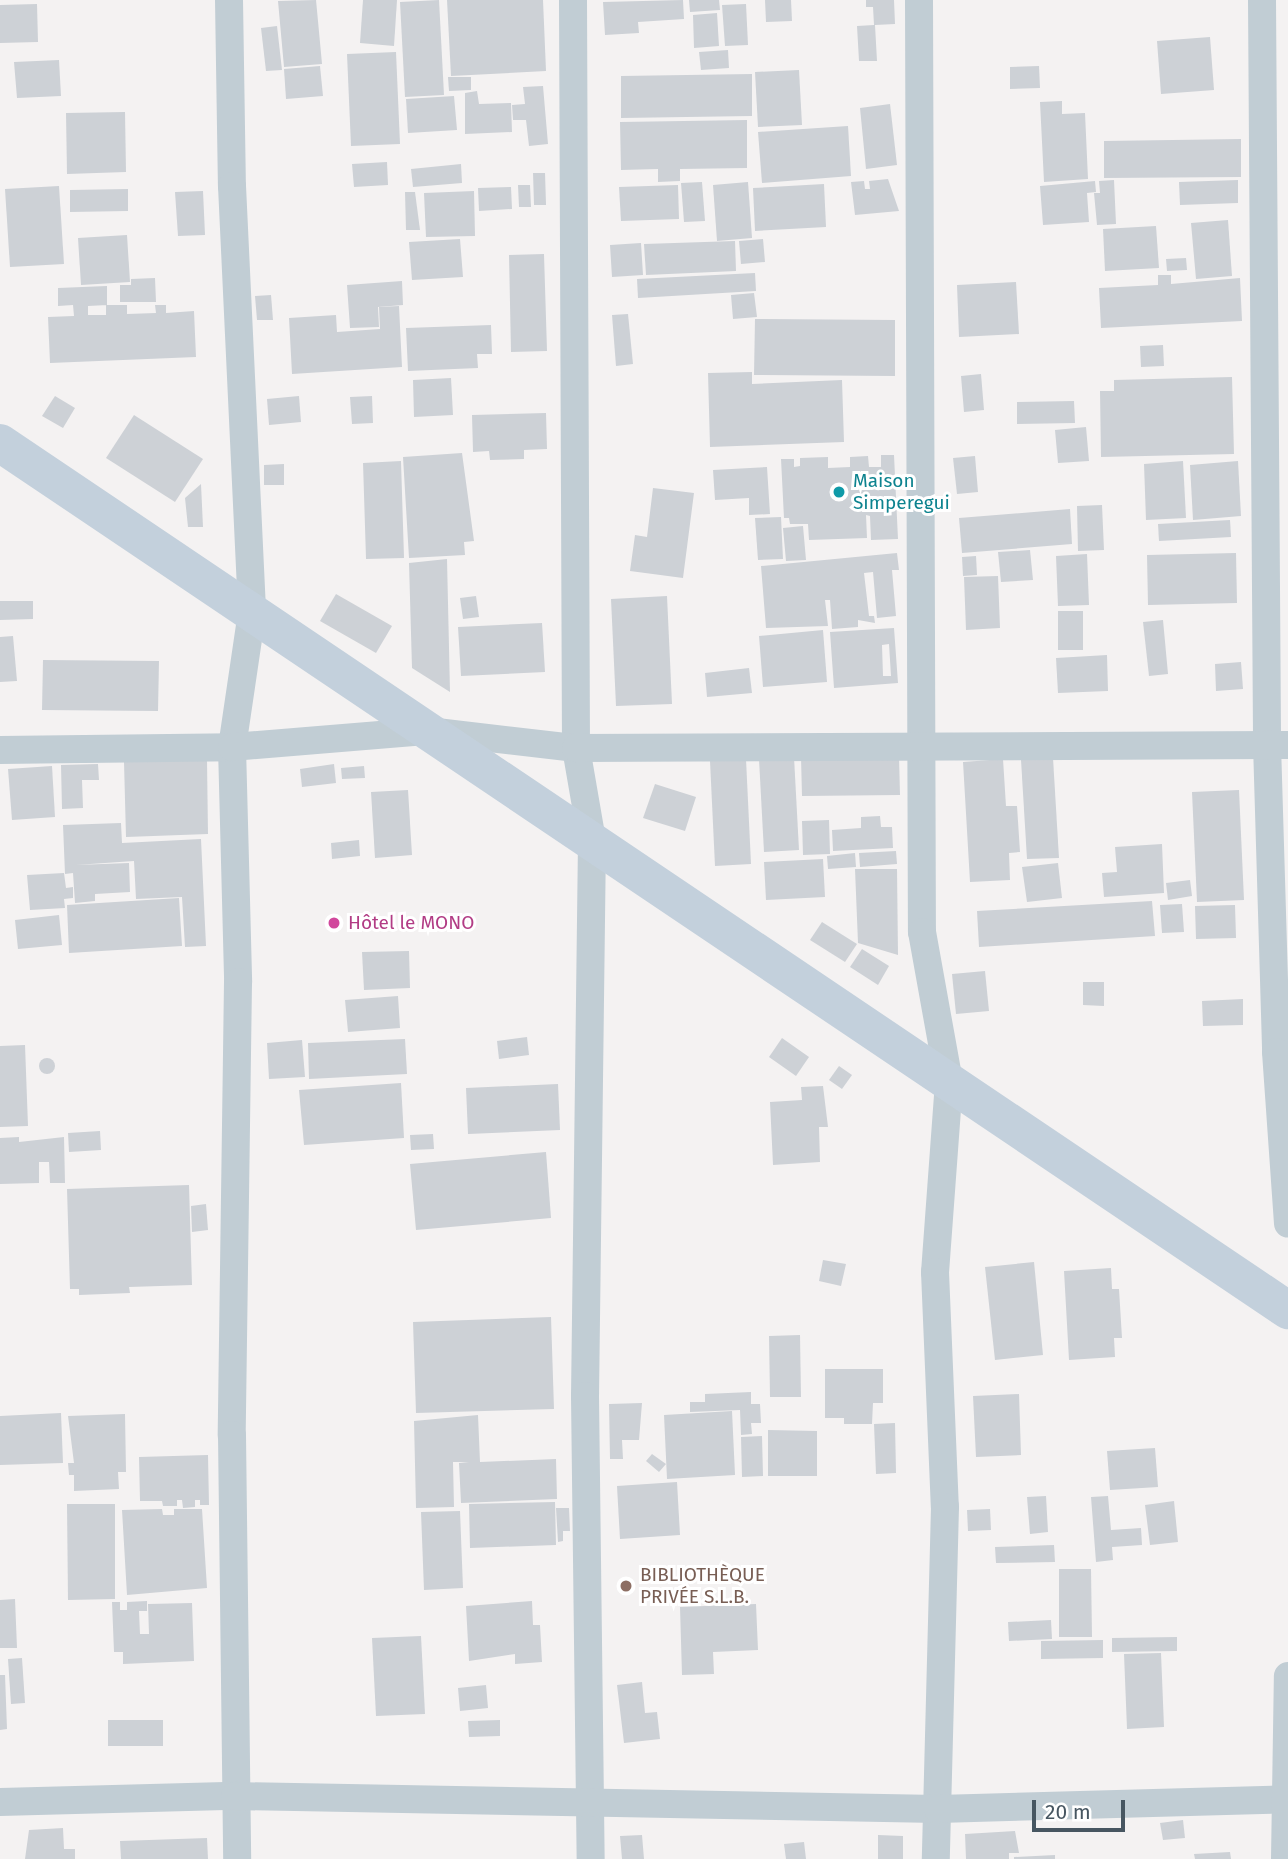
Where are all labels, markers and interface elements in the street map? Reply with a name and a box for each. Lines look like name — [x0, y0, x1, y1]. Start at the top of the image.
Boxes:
place label: Maison Simperegui — [853, 470, 950, 514]
marker: Maison Simperegui — [831, 484, 847, 500]
place label: Hôtel le MONO — [348, 912, 474, 934]
marker: Hôtel le MONO — [326, 915, 342, 931]
place label: BIBLIOTHÈQUE PRIVÉE S.L.B. — [640, 1564, 765, 1608]
marker: BIBLIOTHÈQUE PRIVÉE S.L.B. — [618, 1578, 634, 1594]
scale bar — [1036, 1786, 1129, 1830]
text: 20 m — [1045, 1799, 1091, 1825]

